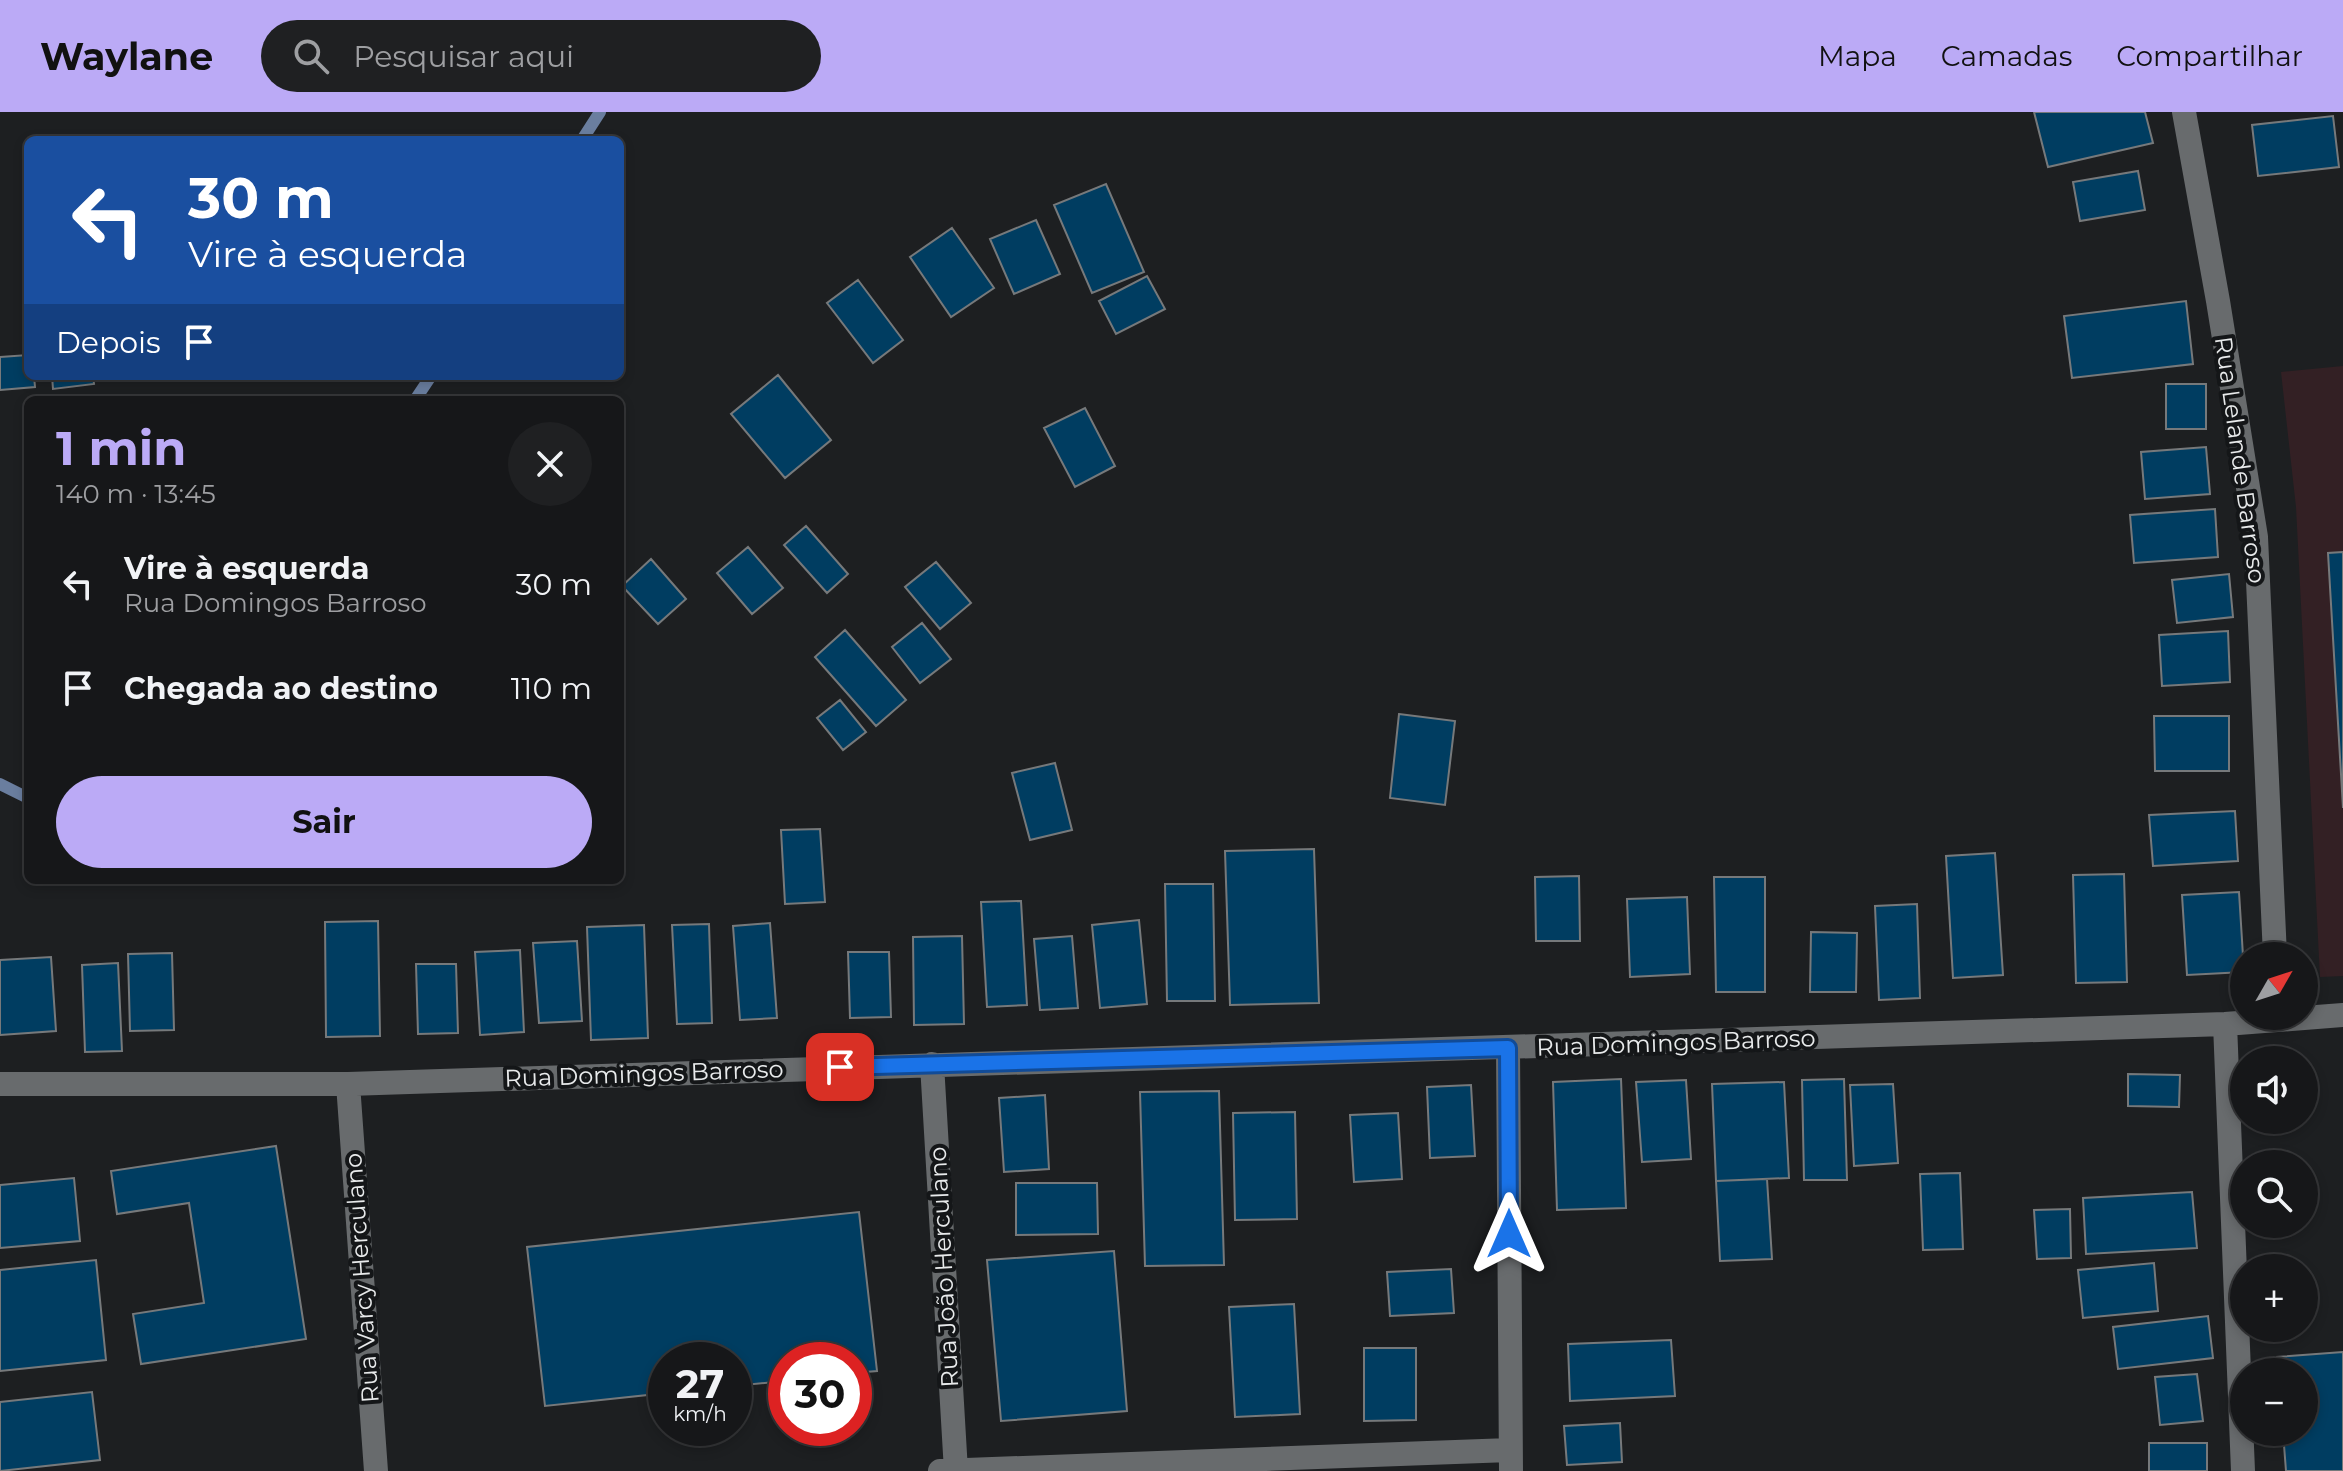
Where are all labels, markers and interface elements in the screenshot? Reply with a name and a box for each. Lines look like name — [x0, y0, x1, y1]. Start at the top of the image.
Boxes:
search box — [261, 20, 821, 92]
text: Waylane — [40, 33, 213, 80]
icon: search — [289, 34, 333, 78]
text: Pesquisar aqui — [353, 38, 574, 75]
text: Mapa — [1818, 39, 1897, 73]
text: Camadas — [1941, 39, 2072, 73]
text: Compartilhar — [2116, 39, 2303, 73]
text: 30 m — [188, 164, 334, 232]
icon: left — [56, 168, 160, 272]
text: Vire à esquerda — [188, 232, 467, 276]
icon: arrive — [177, 320, 221, 364]
text: Depois — [56, 324, 161, 361]
street label: Rua Lelande Barroso — [2209, 335, 2272, 585]
text: 1 min — [56, 419, 186, 477]
button: close — [508, 422, 592, 506]
text: 140 m · 13:45 — [56, 478, 216, 510]
text: Vire à esquerda — [124, 550, 369, 587]
icon: left — [56, 562, 100, 606]
text: 30 m — [516, 566, 592, 603]
text: Rua Domingos Barroso — [124, 587, 427, 619]
icon: arrive — [56, 666, 100, 710]
text: Chegada ao destino — [124, 670, 438, 707]
text: 110 m — [511, 670, 592, 707]
button: Sair — [56, 776, 592, 868]
north arrow — [2230, 942, 2318, 1030]
map controls — [2230, 942, 2318, 1446]
street label: Rua Domingos Barroso — [1536, 1023, 1816, 1062]
pin — [806, 1033, 874, 1101]
icon: arrive — [818, 1045, 862, 1089]
button: sound — [2230, 1046, 2318, 1134]
street label: Rua Domingos Barroso — [504, 1054, 784, 1093]
street label: Rua João Herculano — [923, 1146, 964, 1388]
button: search — [2230, 1150, 2318, 1238]
street label: Rua Varcy Herculano — [338, 1152, 385, 1404]
position arrow — [1467, 1192, 1551, 1276]
button: + — [2230, 1254, 2318, 1342]
speed limit sign: 30 — [768, 1342, 872, 1446]
button: − — [2230, 1358, 2318, 1446]
text: 27 — [676, 1359, 724, 1408]
text: km/h — [673, 1402, 727, 1426]

